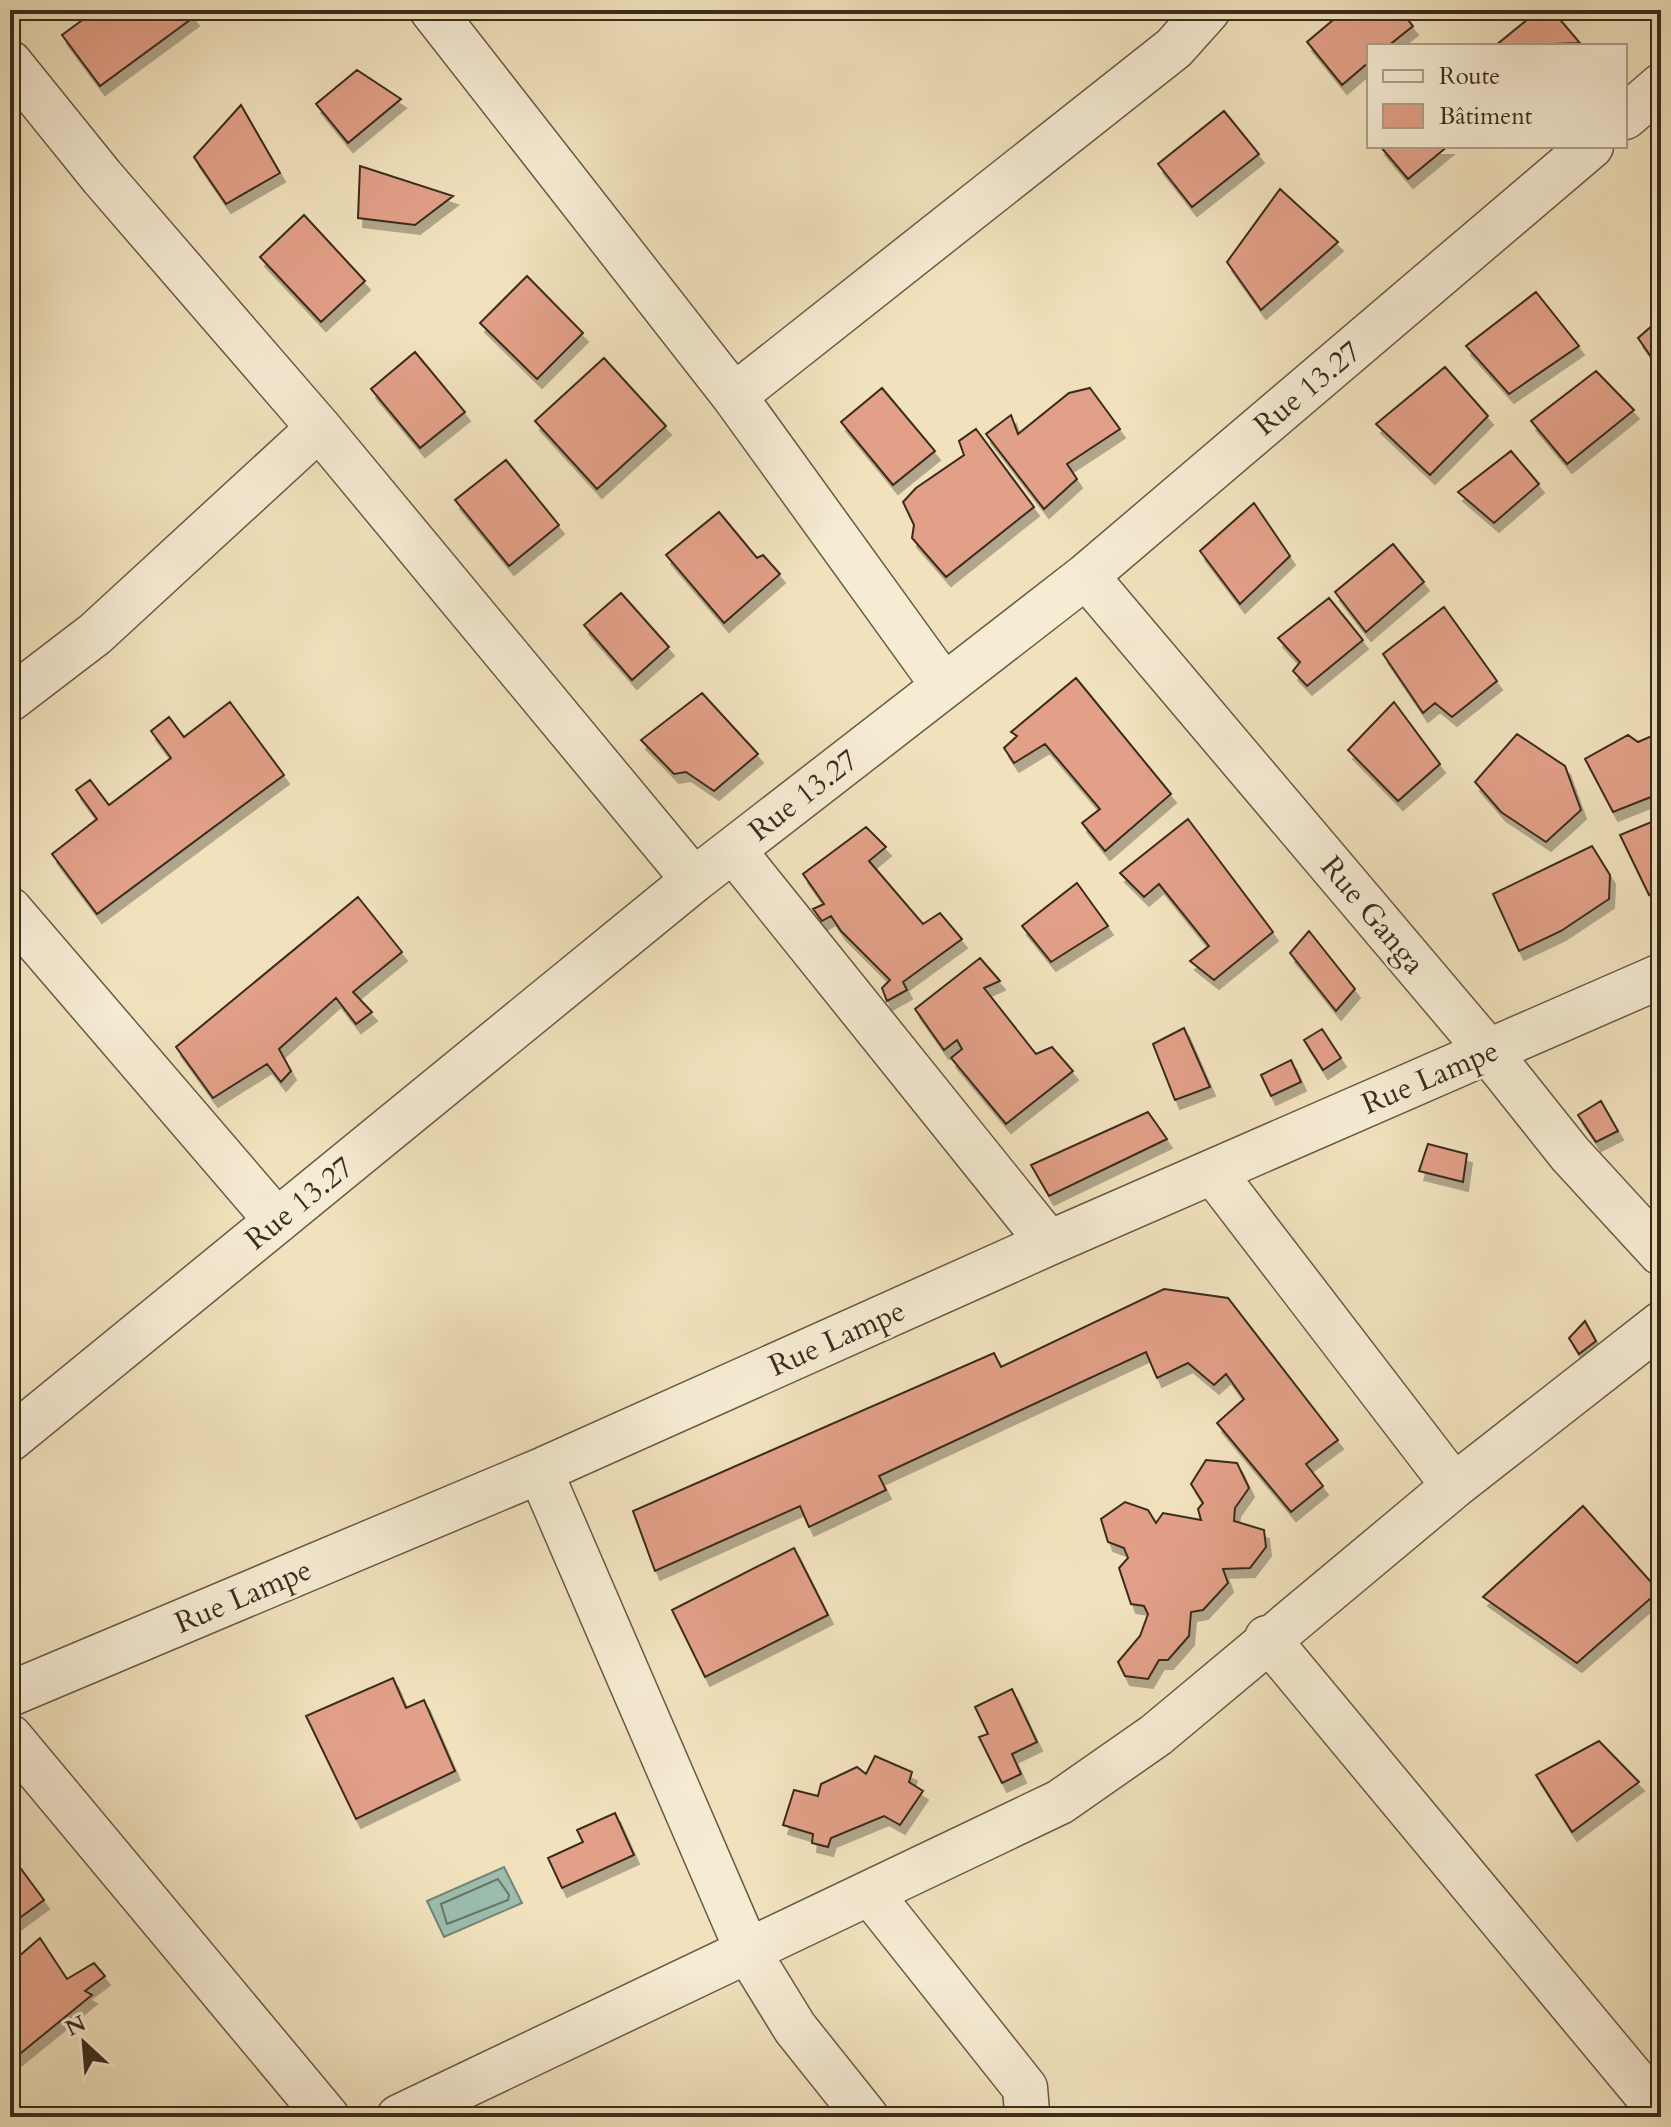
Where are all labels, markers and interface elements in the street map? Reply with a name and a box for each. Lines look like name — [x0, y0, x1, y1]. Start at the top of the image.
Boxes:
legend — [1367, 44, 1627, 148]
text: Route — [1439, 60, 1500, 93]
text: Bâtiment — [1439, 100, 1533, 133]
street label: Rue 13.27 — [1245, 332, 1370, 445]
street label: Rue 13.27 — [740, 740, 866, 851]
street label: Rue Ganga — [1311, 848, 1434, 983]
street label: Rue Lampe — [1355, 1030, 1505, 1125]
street label: Rue 13.27 — [237, 1147, 362, 1260]
street label: Rue Lampe — [763, 1290, 912, 1387]
street label: Rue Lampe — [168, 1549, 318, 1644]
north arrow — [44, 2003, 124, 2083]
text: N — [61, 2008, 91, 2044]

